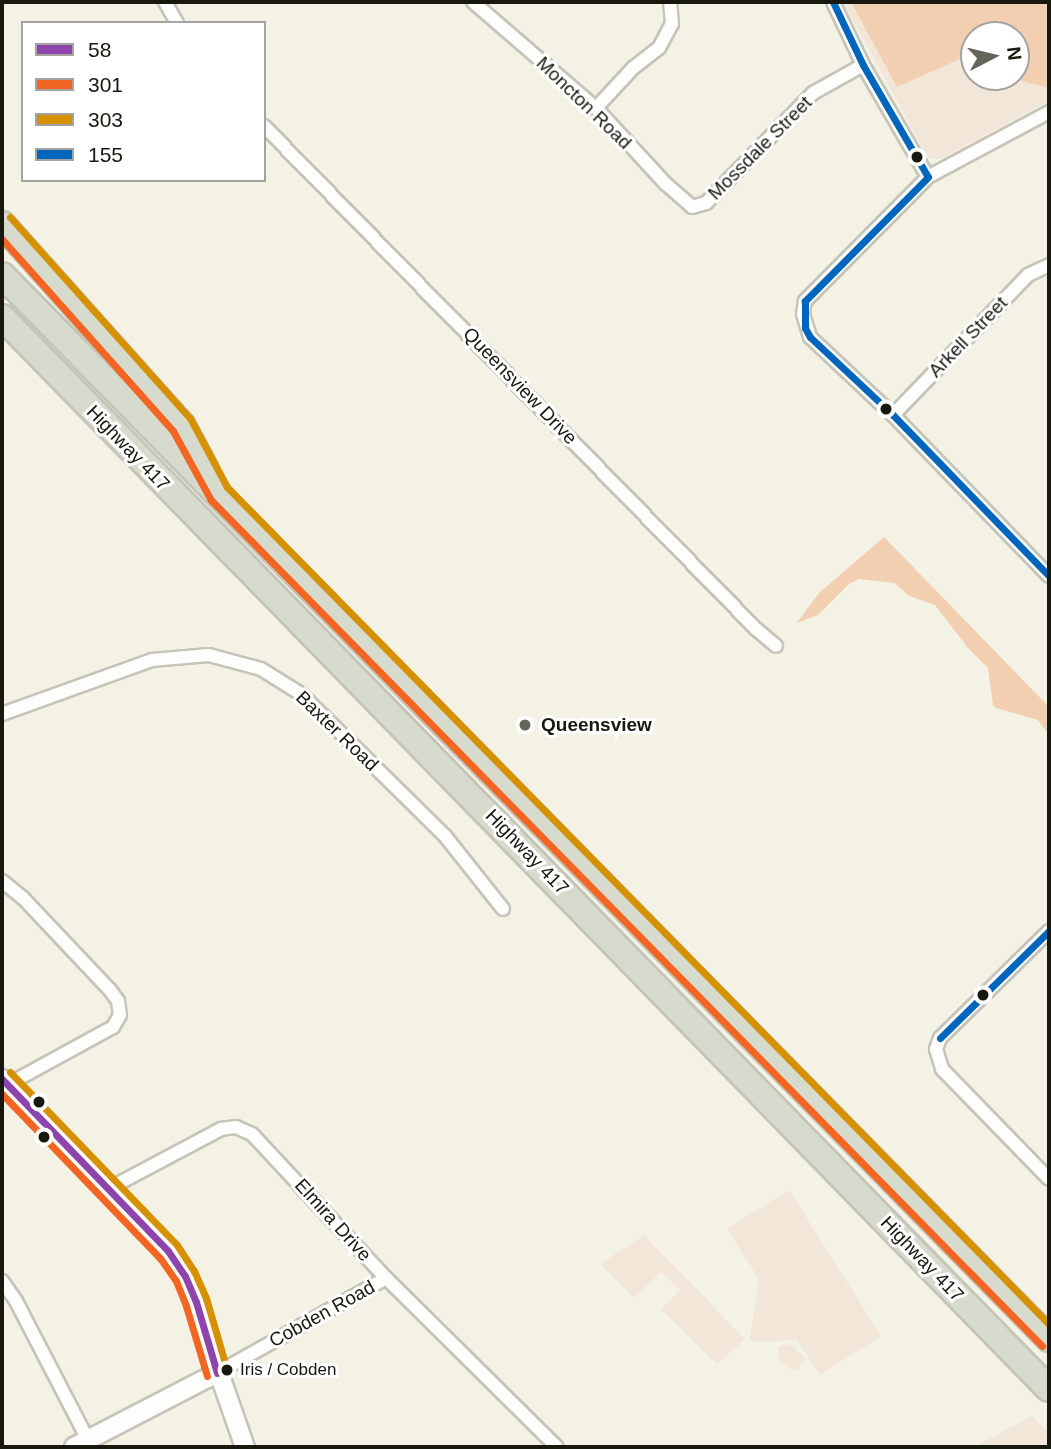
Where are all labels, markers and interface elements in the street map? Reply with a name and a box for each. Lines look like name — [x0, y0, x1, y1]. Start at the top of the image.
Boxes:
legend — [21, 21, 266, 182]
north arrow — [960, 21, 1030, 91]
text: 58 — [88, 38, 111, 61]
text: N — [1003, 46, 1026, 62]
street label: Moncton Road — [532, 52, 636, 154]
text: 301 — [88, 73, 123, 96]
street label: Mossdale Street — [703, 91, 817, 205]
text: 303 — [88, 108, 123, 131]
text: 155 — [88, 143, 123, 166]
unlabelled marker — [910, 150, 924, 164]
street label: Arkell Street — [924, 292, 1012, 382]
street label: Queensview Drive — [458, 323, 582, 449]
street label: Highway 417 — [82, 401, 174, 495]
unlabelled marker — [879, 402, 893, 416]
street label: Baxter Road — [291, 686, 383, 776]
place label: Queensview — [541, 714, 652, 736]
marker: Queensview — [515, 715, 535, 735]
street label: Highway 417 — [481, 805, 573, 899]
unlabelled marker — [976, 988, 990, 1002]
unlabelled marker — [32, 1095, 46, 1109]
unlabelled marker — [37, 1130, 51, 1144]
street label: Elmira Drive — [290, 1174, 376, 1266]
street label: Highway 417 — [876, 1212, 968, 1306]
street label: Cobden Road — [265, 1276, 379, 1352]
place label: Iris / Cobden — [240, 1360, 336, 1380]
marker: Iris / Cobden — [220, 1363, 234, 1377]

